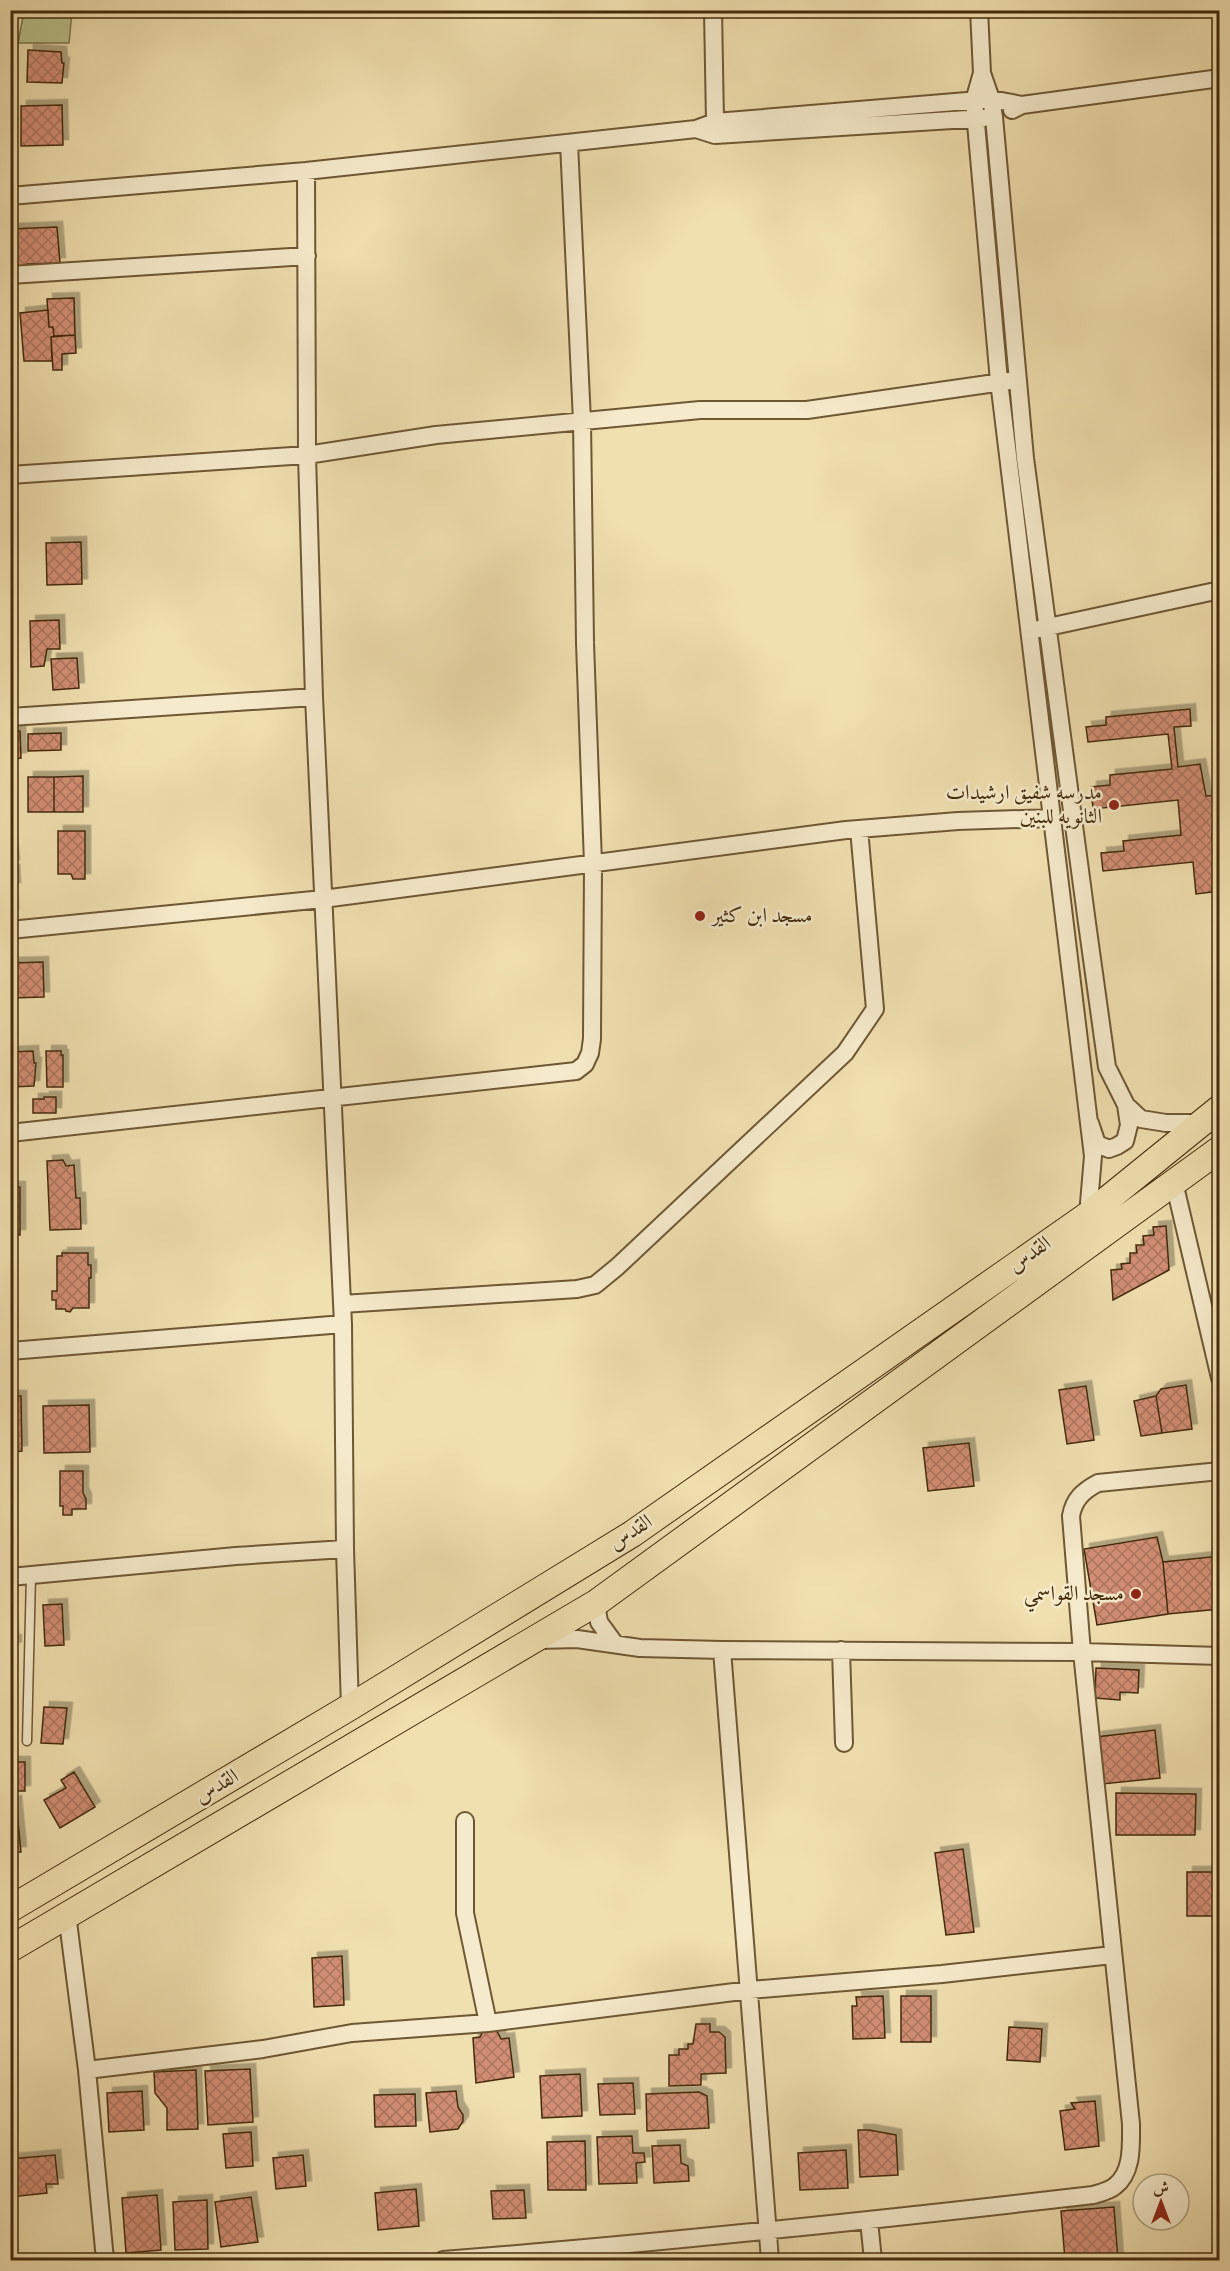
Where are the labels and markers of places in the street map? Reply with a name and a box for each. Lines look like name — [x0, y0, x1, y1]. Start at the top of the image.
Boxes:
place label: مدرسه شفيق ارشيدات الثانويه للبنين — [946, 779, 1102, 832]
marker: مدرسه شفيق ارشيدات الثانويه للبنين — [1107, 798, 1121, 812]
place label: مسجد ابن كثير — [710, 902, 812, 931]
marker: مسجد ابن كثير — [693, 909, 707, 923]
place label: مسجد القواسمي — [1024, 1580, 1124, 1613]
marker: مسجد القواسمي — [1129, 1587, 1143, 1601]

